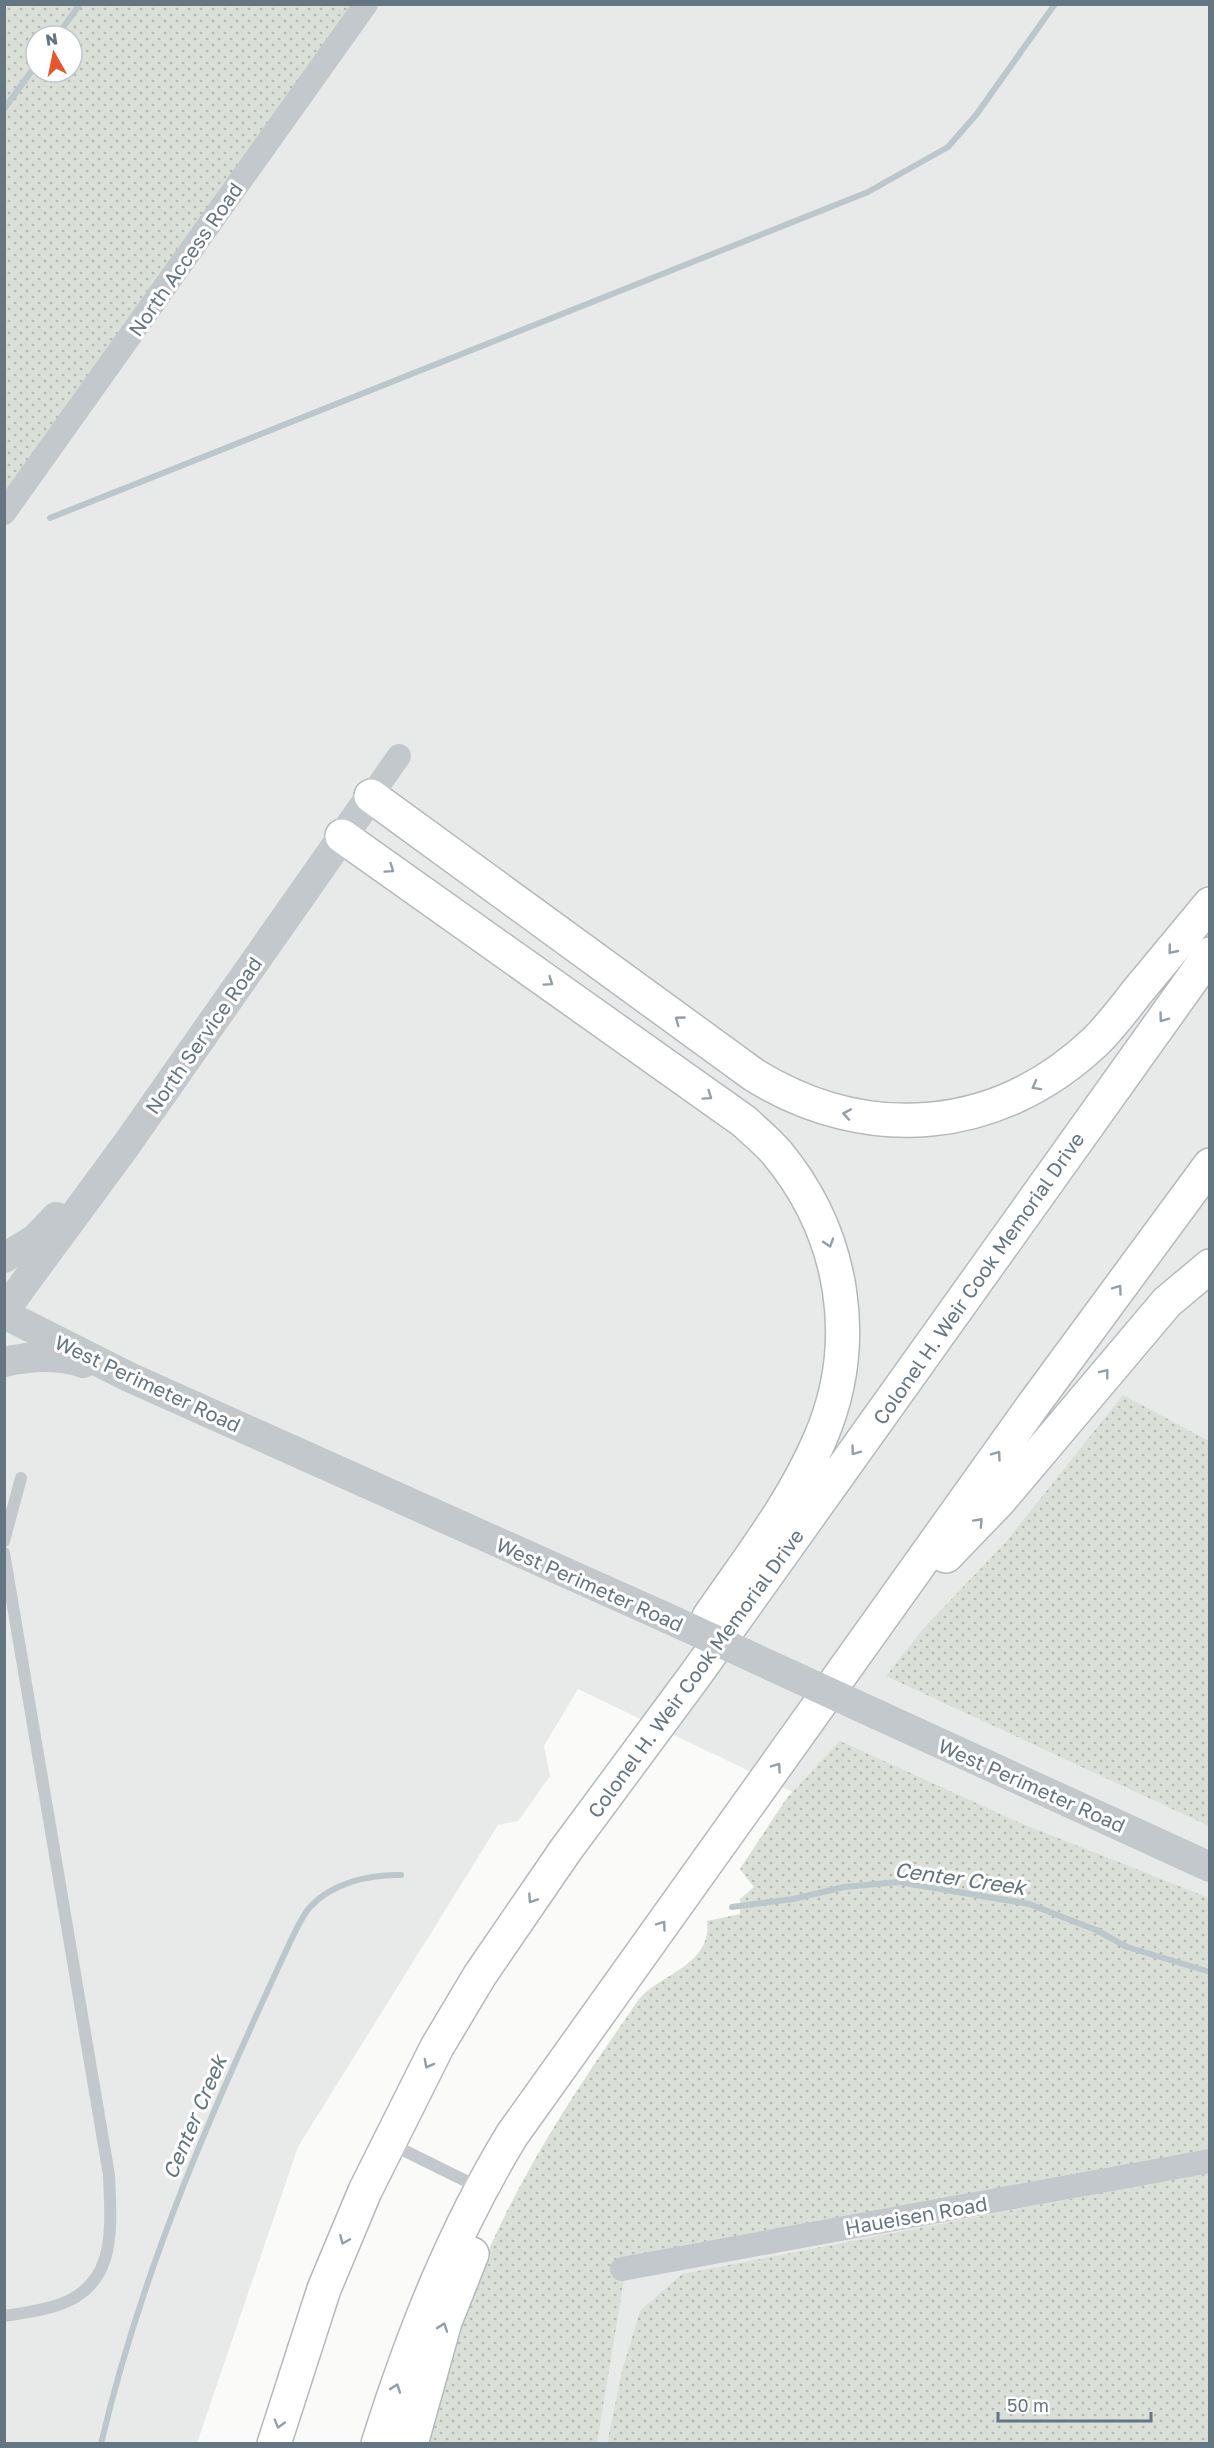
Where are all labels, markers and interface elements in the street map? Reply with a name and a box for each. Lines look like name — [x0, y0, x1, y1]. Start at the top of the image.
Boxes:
north arrow — [24, 24, 84, 84]
text: N — [44, 28, 59, 50]
street label: North Access Road — [123, 177, 247, 341]
one-way arrow — [383, 862, 394, 873]
one-way arrow — [1169, 943, 1180, 954]
street label: North Service Road — [140, 952, 266, 1118]
one-way arrow — [542, 975, 553, 986]
one-way arrow — [1159, 1012, 1170, 1023]
one-way arrow — [674, 1016, 685, 1027]
one-way arrow — [1031, 1079, 1042, 1090]
one-way arrow — [701, 1088, 712, 1099]
one-way arrow — [843, 1108, 853, 1121]
street label: Colonel H. Weir Cook Memorial Drive — [867, 1127, 1089, 1429]
one-way arrow — [821, 1237, 834, 1248]
one-way arrow — [1111, 1284, 1122, 1295]
street label: West Perimeter Road — [51, 1329, 245, 1437]
one-way arrow — [1097, 1369, 1108, 1380]
one-way arrow — [851, 1445, 862, 1456]
one-way arrow — [990, 1451, 1001, 1462]
one-way arrow — [971, 1518, 982, 1529]
street label: Colonel H. Weir Cook Memorial Drive — [582, 1524, 808, 1822]
street label: West Perimeter Road — [493, 1532, 687, 1636]
street label: West Perimeter Road — [935, 1733, 1129, 1837]
one-way arrow — [769, 1762, 780, 1773]
water label: Center Creek — [893, 1856, 1029, 1900]
one-way arrow — [528, 1893, 539, 1904]
one-way arrow — [655, 1920, 666, 1931]
water label: Center Creek — [156, 2049, 233, 2183]
one-way arrow — [424, 2058, 435, 2068]
street label: Haueisen Road — [843, 2191, 989, 2239]
one-way arrow — [339, 2233, 351, 2244]
one-way arrow — [436, 2322, 449, 2333]
one-way arrow — [389, 2383, 402, 2394]
scale bar — [998, 2385, 1151, 2423]
text: 50 m — [1007, 2394, 1049, 2416]
one-way arrow — [274, 2418, 286, 2429]

